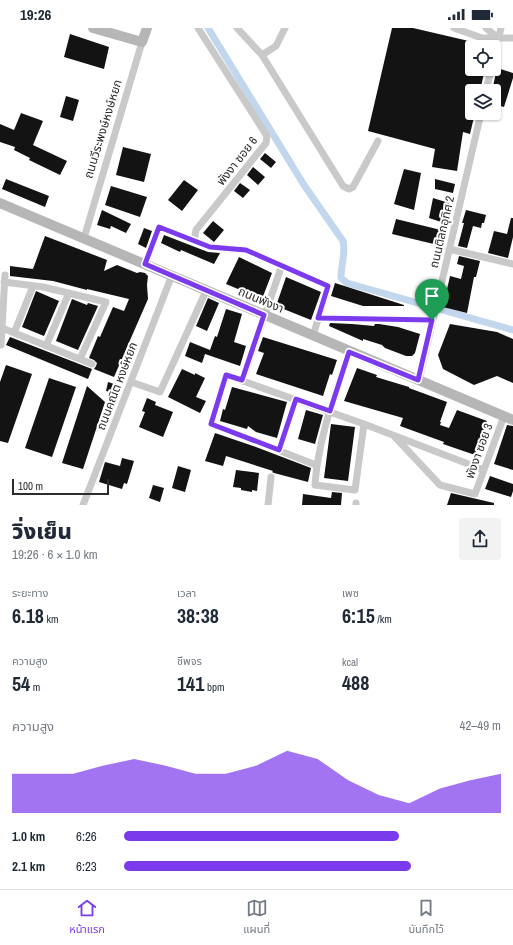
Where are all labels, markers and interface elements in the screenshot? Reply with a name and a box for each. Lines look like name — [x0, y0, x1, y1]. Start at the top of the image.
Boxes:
text: 19:26 — [20, 4, 51, 25]
map controls — [465, 40, 501, 120]
button: locate — [465, 40, 501, 76]
street label: ถนนวีระพงษ์หงษ์หยก — [80, 78, 126, 180]
button: layers — [465, 84, 501, 120]
street label: พังงา ซอย 6 — [213, 133, 261, 189]
street label: ถนนติลกอุทิศ 2 — [426, 194, 458, 270]
pin — [415, 279, 449, 320]
street label: ถนนพังงา — [236, 283, 286, 317]
icon: arrive — [421, 285, 443, 307]
street label: ถนนคณิต หงษ์หยก — [93, 340, 141, 432]
street label: พังงา ซอย 3 — [462, 421, 496, 481]
scale bar — [12, 477, 109, 496]
text: 100 m — [18, 479, 43, 493]
text: วิ่งเย็น — [12, 516, 72, 546]
button: share — [459, 518, 501, 560]
text: 19:26 · 6 × 1.0 km — [12, 546, 98, 563]
text: ระยะทาง — [12, 586, 48, 600]
text: เวลา — [177, 586, 196, 600]
text: เพซ — [342, 586, 359, 600]
text: 6.18 — [12, 602, 44, 629]
text: 38:38 — [177, 602, 219, 629]
text: 6:15 — [342, 602, 375, 629]
text: km — [44, 612, 58, 626]
text: /km — [375, 612, 392, 626]
text: ความสูง — [12, 654, 48, 668]
text: ชีพจร — [177, 654, 202, 668]
text: kcal — [342, 655, 358, 669]
text: 488 — [342, 669, 369, 696]
text: 54 — [12, 670, 30, 697]
text: 141 — [177, 670, 204, 697]
text: m — [30, 680, 40, 694]
text: bpm — [204, 680, 224, 694]
text: 42–49 m — [460, 717, 501, 734]
text: ความสูง — [12, 718, 54, 735]
text: 1.0 km — [12, 828, 45, 845]
text: 6:26 — [76, 828, 97, 845]
text: 2.1 km — [12, 858, 45, 875]
text: 6:23 — [76, 858, 97, 875]
tab: หน้าแรก — [69, 897, 105, 938]
tab: แผนที่ — [243, 897, 270, 938]
tab: บันทึกไว้ — [408, 897, 444, 938]

